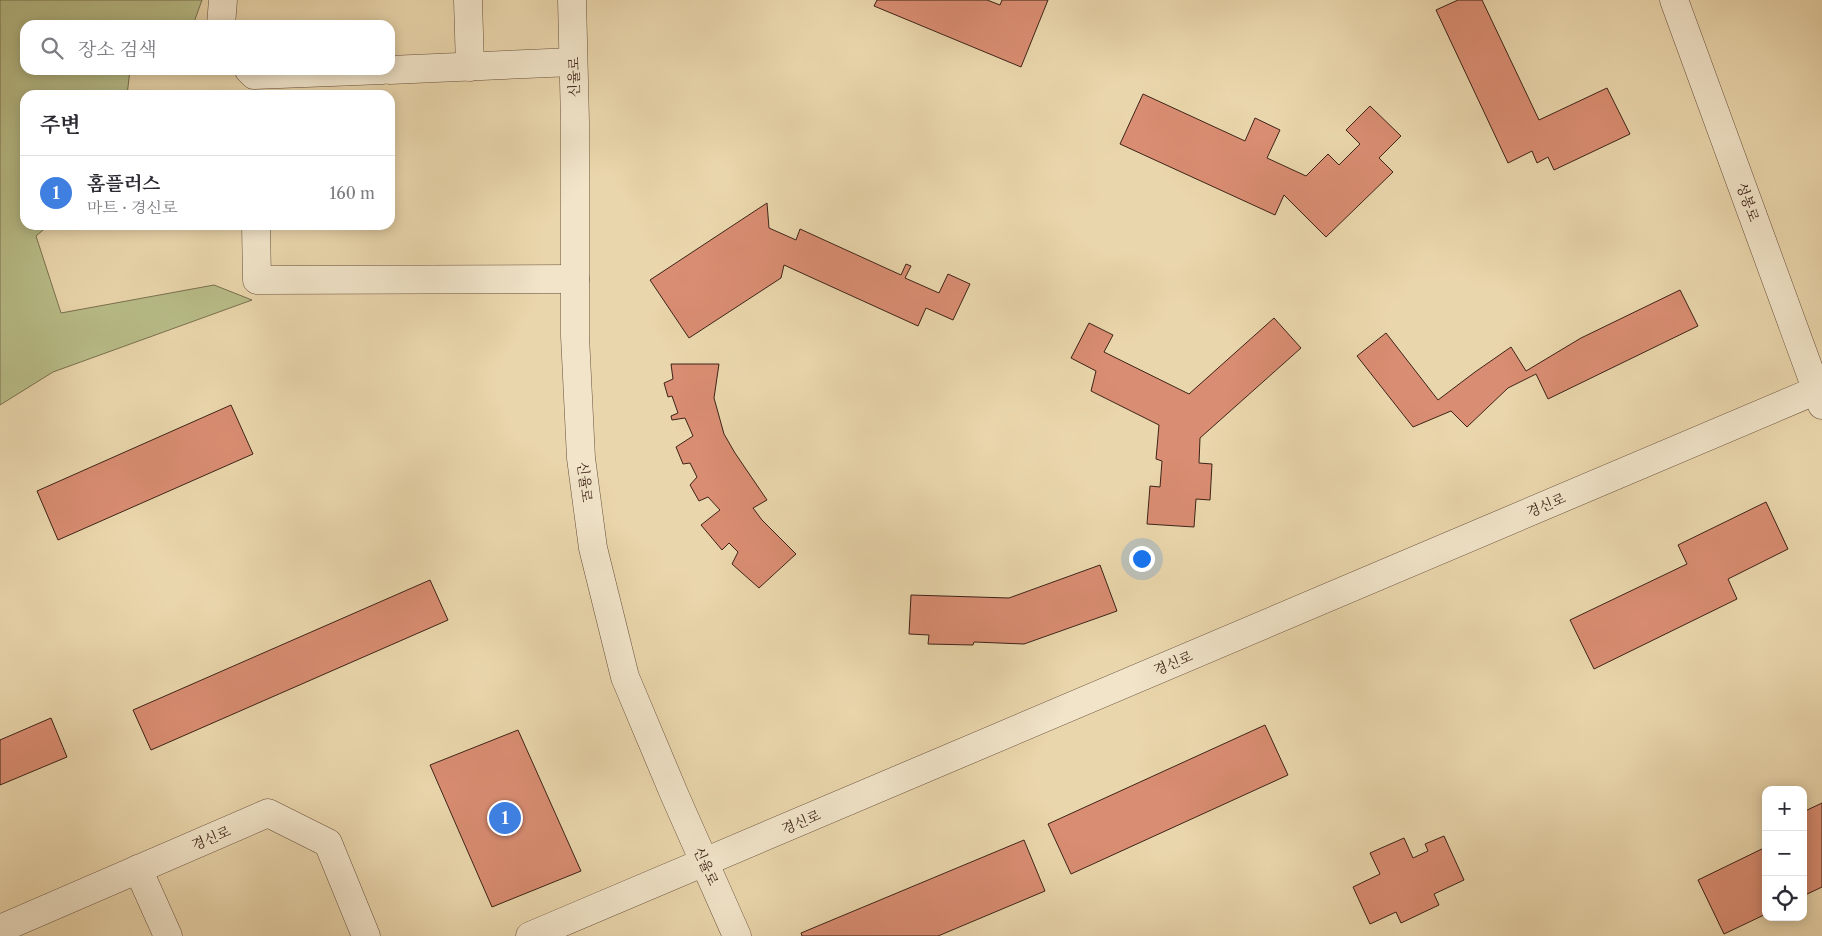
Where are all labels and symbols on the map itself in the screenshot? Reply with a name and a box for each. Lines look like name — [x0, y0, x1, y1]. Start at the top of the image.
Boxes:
street label: 신율로 — [565, 56, 583, 97]
street label: 성봉로 — [1733, 180, 1764, 225]
street label: 신율로 — [574, 461, 596, 504]
street label: 경신로 — [1524, 489, 1569, 521]
your location — [1129, 546, 1155, 572]
street label: 경신로 — [1151, 647, 1196, 679]
pin: 1 — [489, 799, 521, 837]
street label: 경신로 — [779, 806, 824, 838]
street label: 경신로 — [189, 822, 234, 854]
street label: 신율로 — [690, 844, 723, 889]

